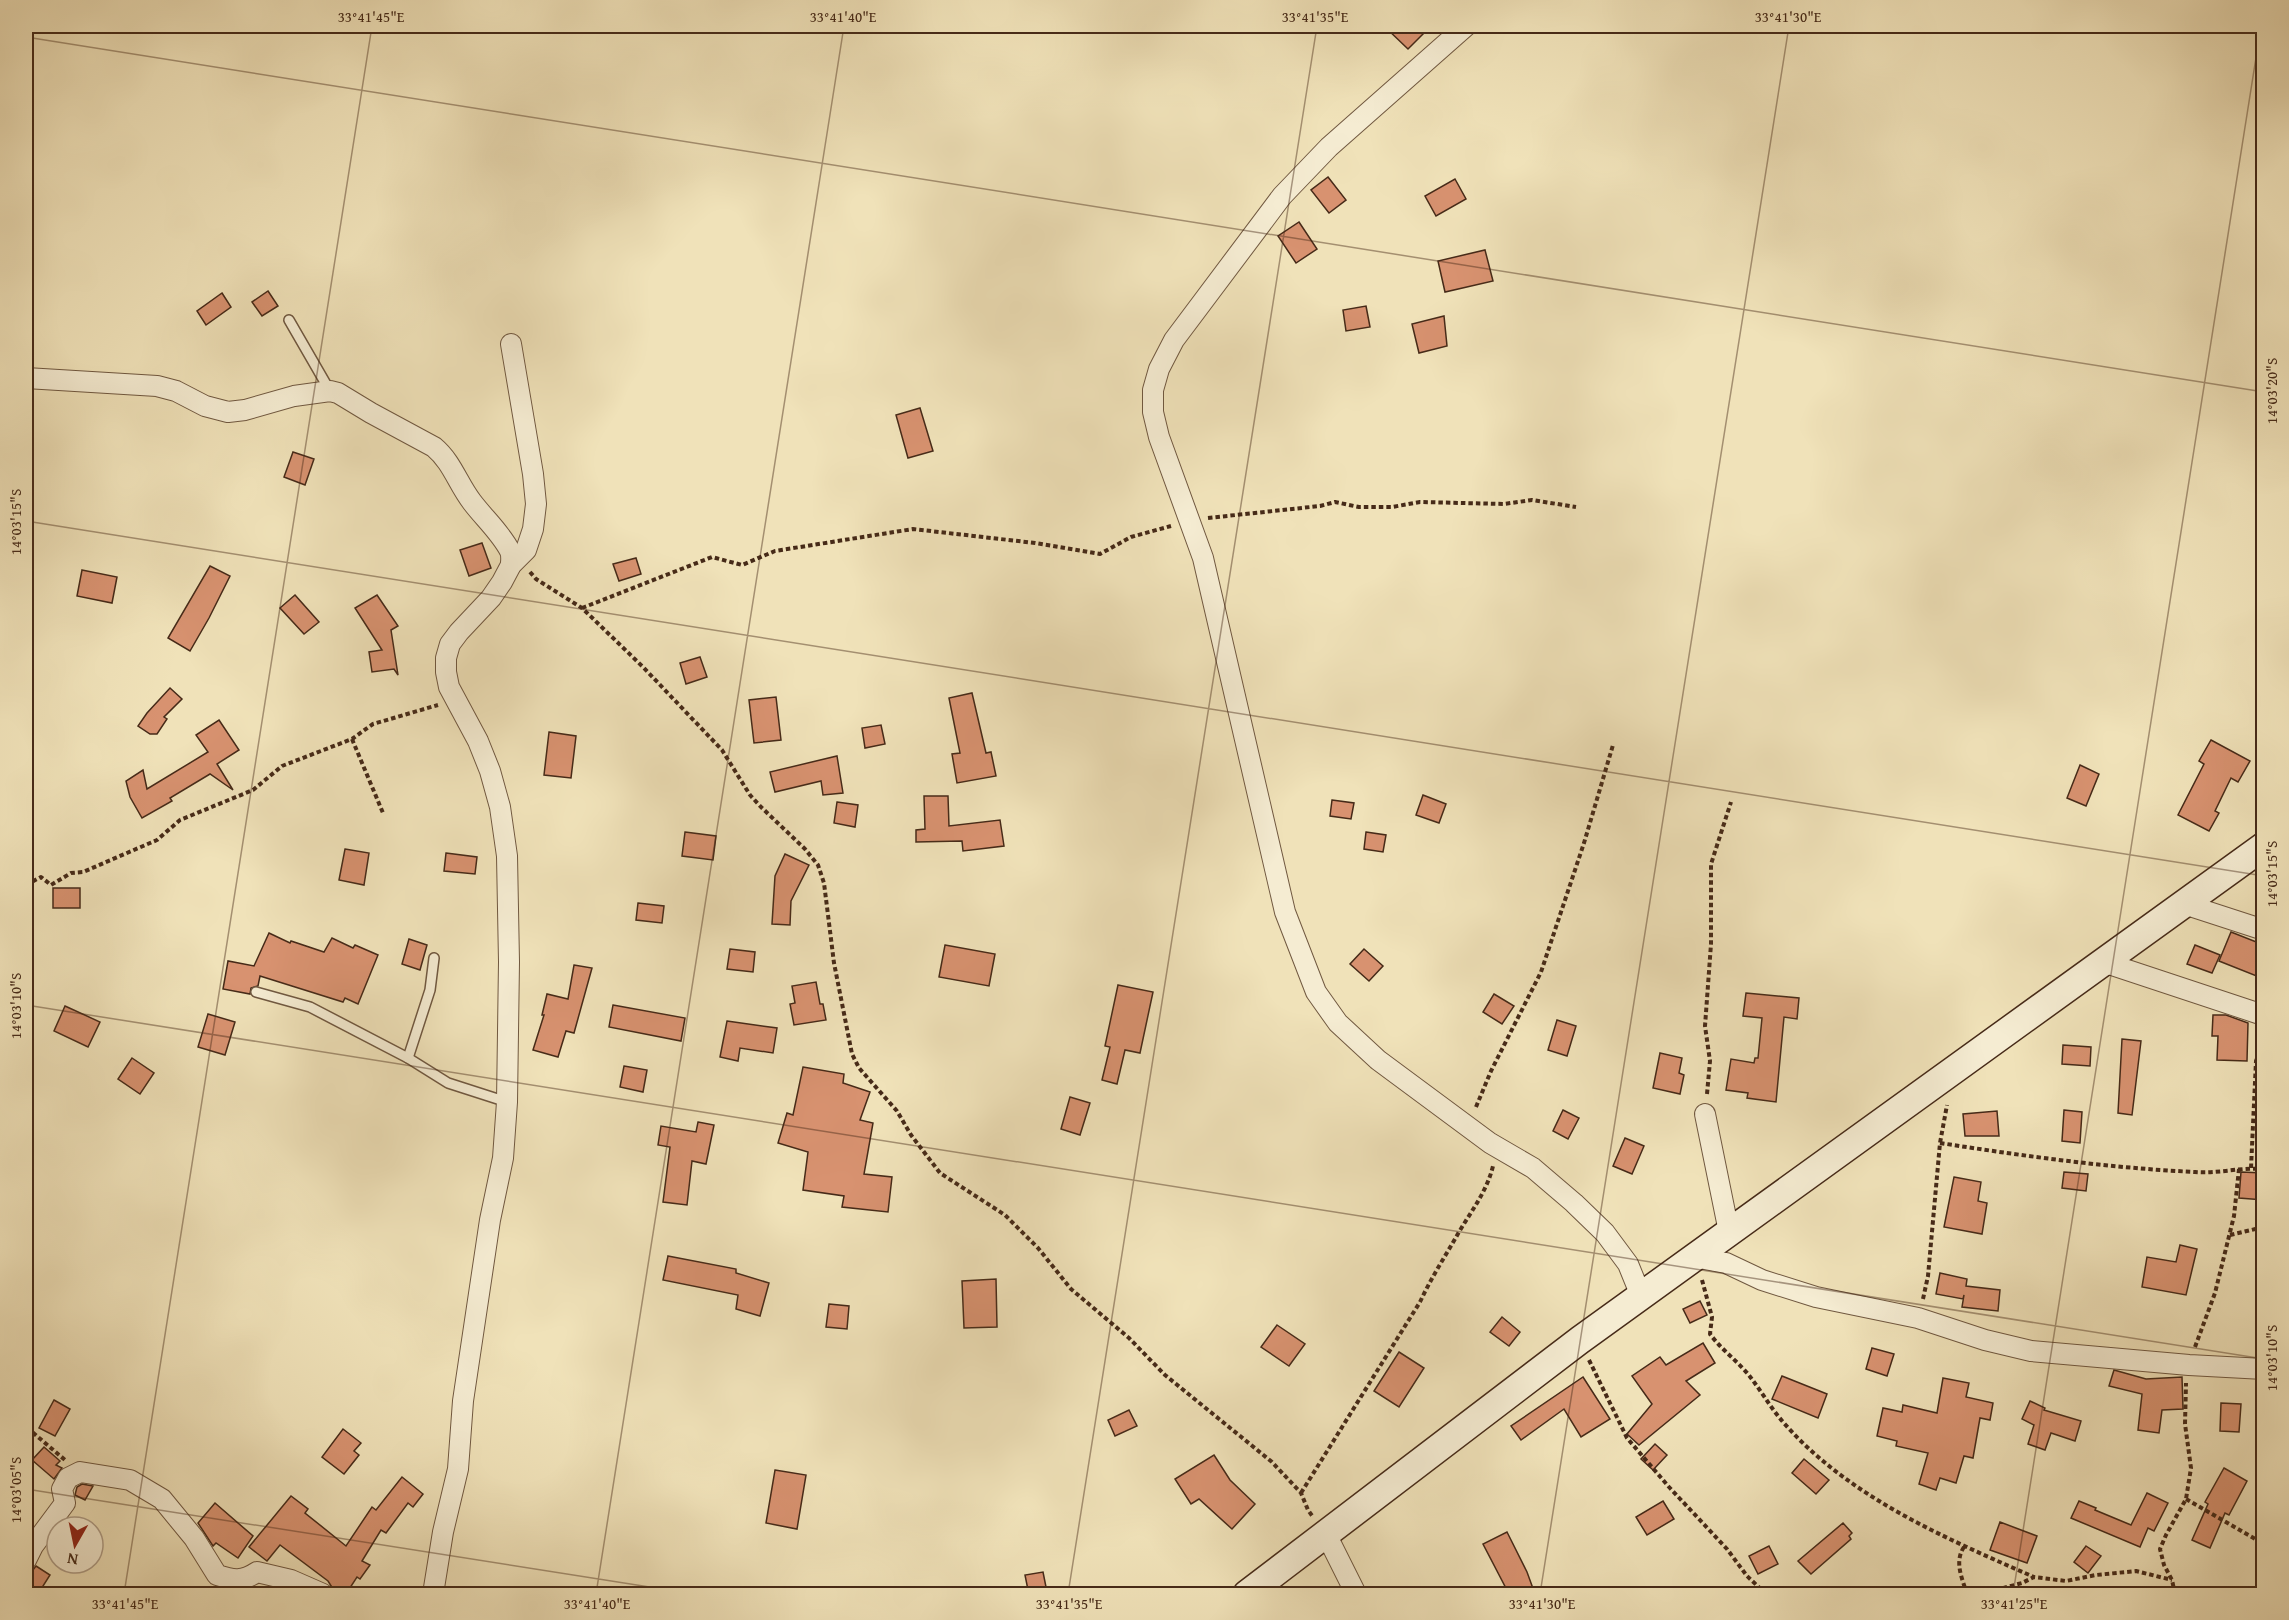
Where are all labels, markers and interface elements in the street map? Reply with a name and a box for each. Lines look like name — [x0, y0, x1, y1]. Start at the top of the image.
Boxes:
text: 33°41'45"E — [338, 6, 405, 27]
text: 33°41'40"E — [810, 6, 877, 27]
text: 33°41'35"E — [1282, 6, 1349, 27]
text: 33°41'30"E — [1755, 6, 1822, 27]
text: 14°03'20"S — [2261, 358, 2282, 424]
text: 14°03'15"S — [5, 489, 26, 555]
text: 14°03'15"S — [2261, 841, 2282, 907]
text: 14°03'10"S — [5, 973, 26, 1039]
text: 14°03'10"S — [2261, 1325, 2282, 1391]
text: 14°03'05"S — [5, 1457, 26, 1523]
north arrow — [45, 1515, 105, 1575]
text: N — [65, 1547, 80, 1573]
text: 33°41'45"E — [92, 1593, 159, 1614]
text: 33°41'40"E — [564, 1593, 631, 1614]
text: 33°41'35"E — [1036, 1593, 1103, 1614]
text: 33°41'30"E — [1509, 1593, 1576, 1614]
text: 33°41'25"E — [1981, 1593, 2048, 1614]

